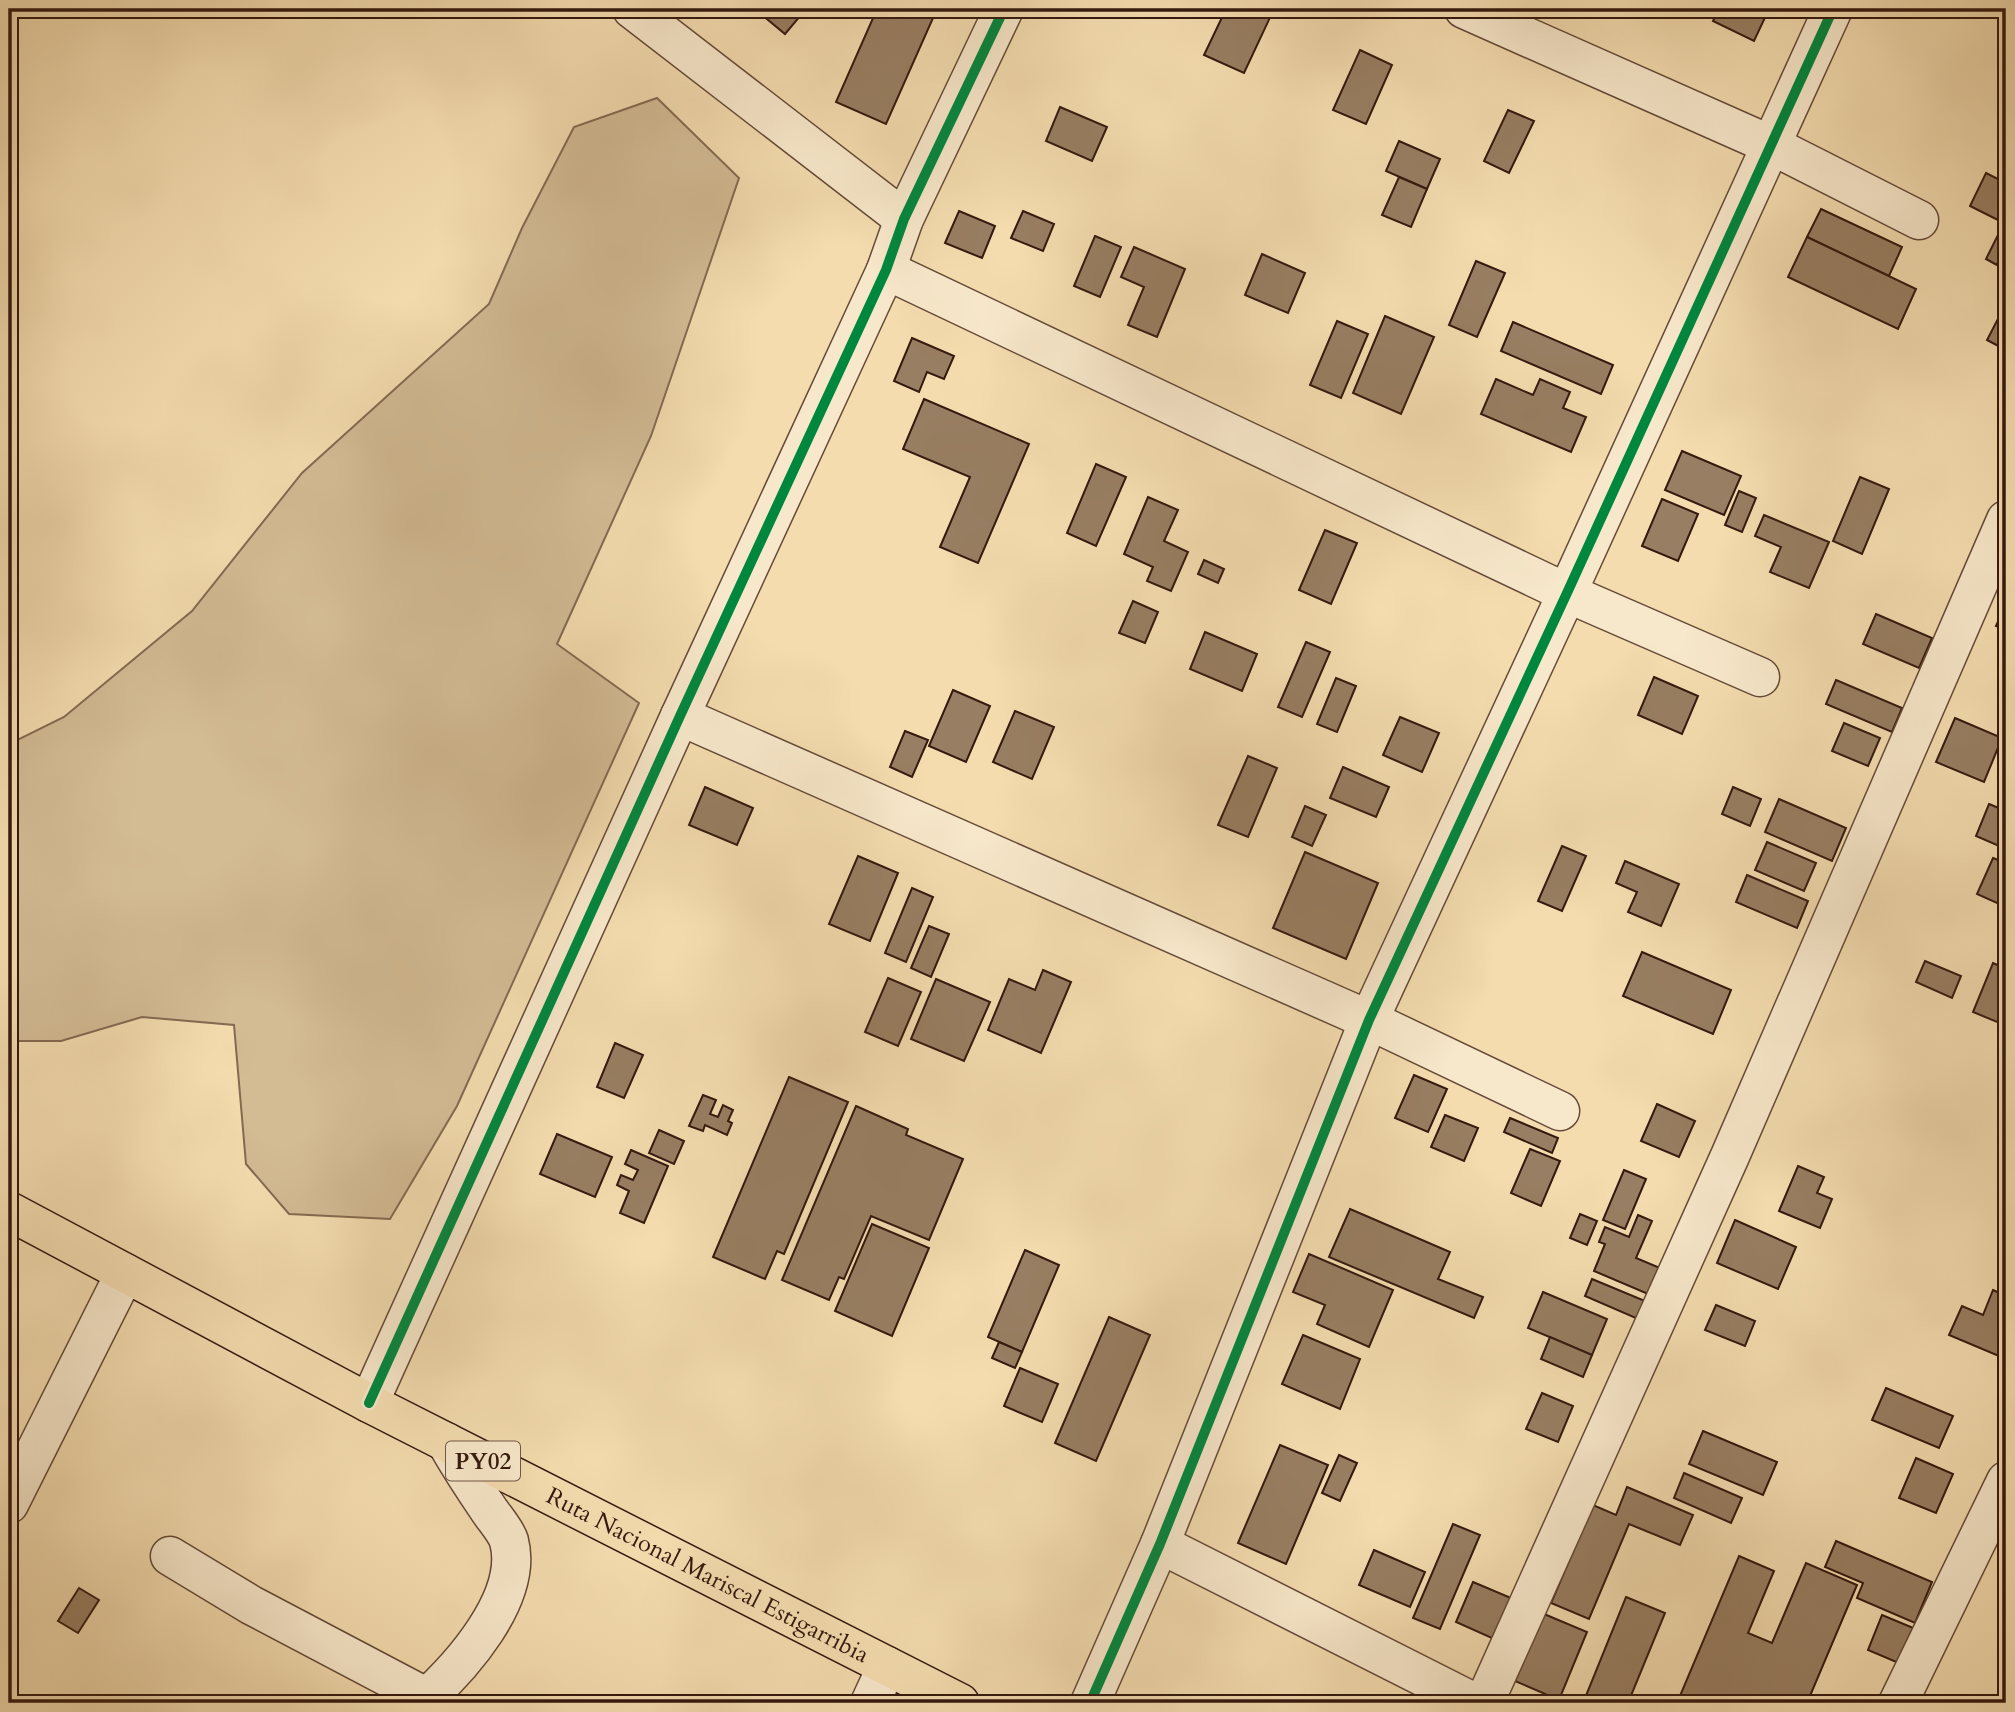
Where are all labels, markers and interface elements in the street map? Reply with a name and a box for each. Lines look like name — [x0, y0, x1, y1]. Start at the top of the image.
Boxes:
road number: PY02 — [446, 1442, 520, 1480]
street label: Ruta Nacional Mariscal Estigarribia — [541, 1479, 876, 1671]

